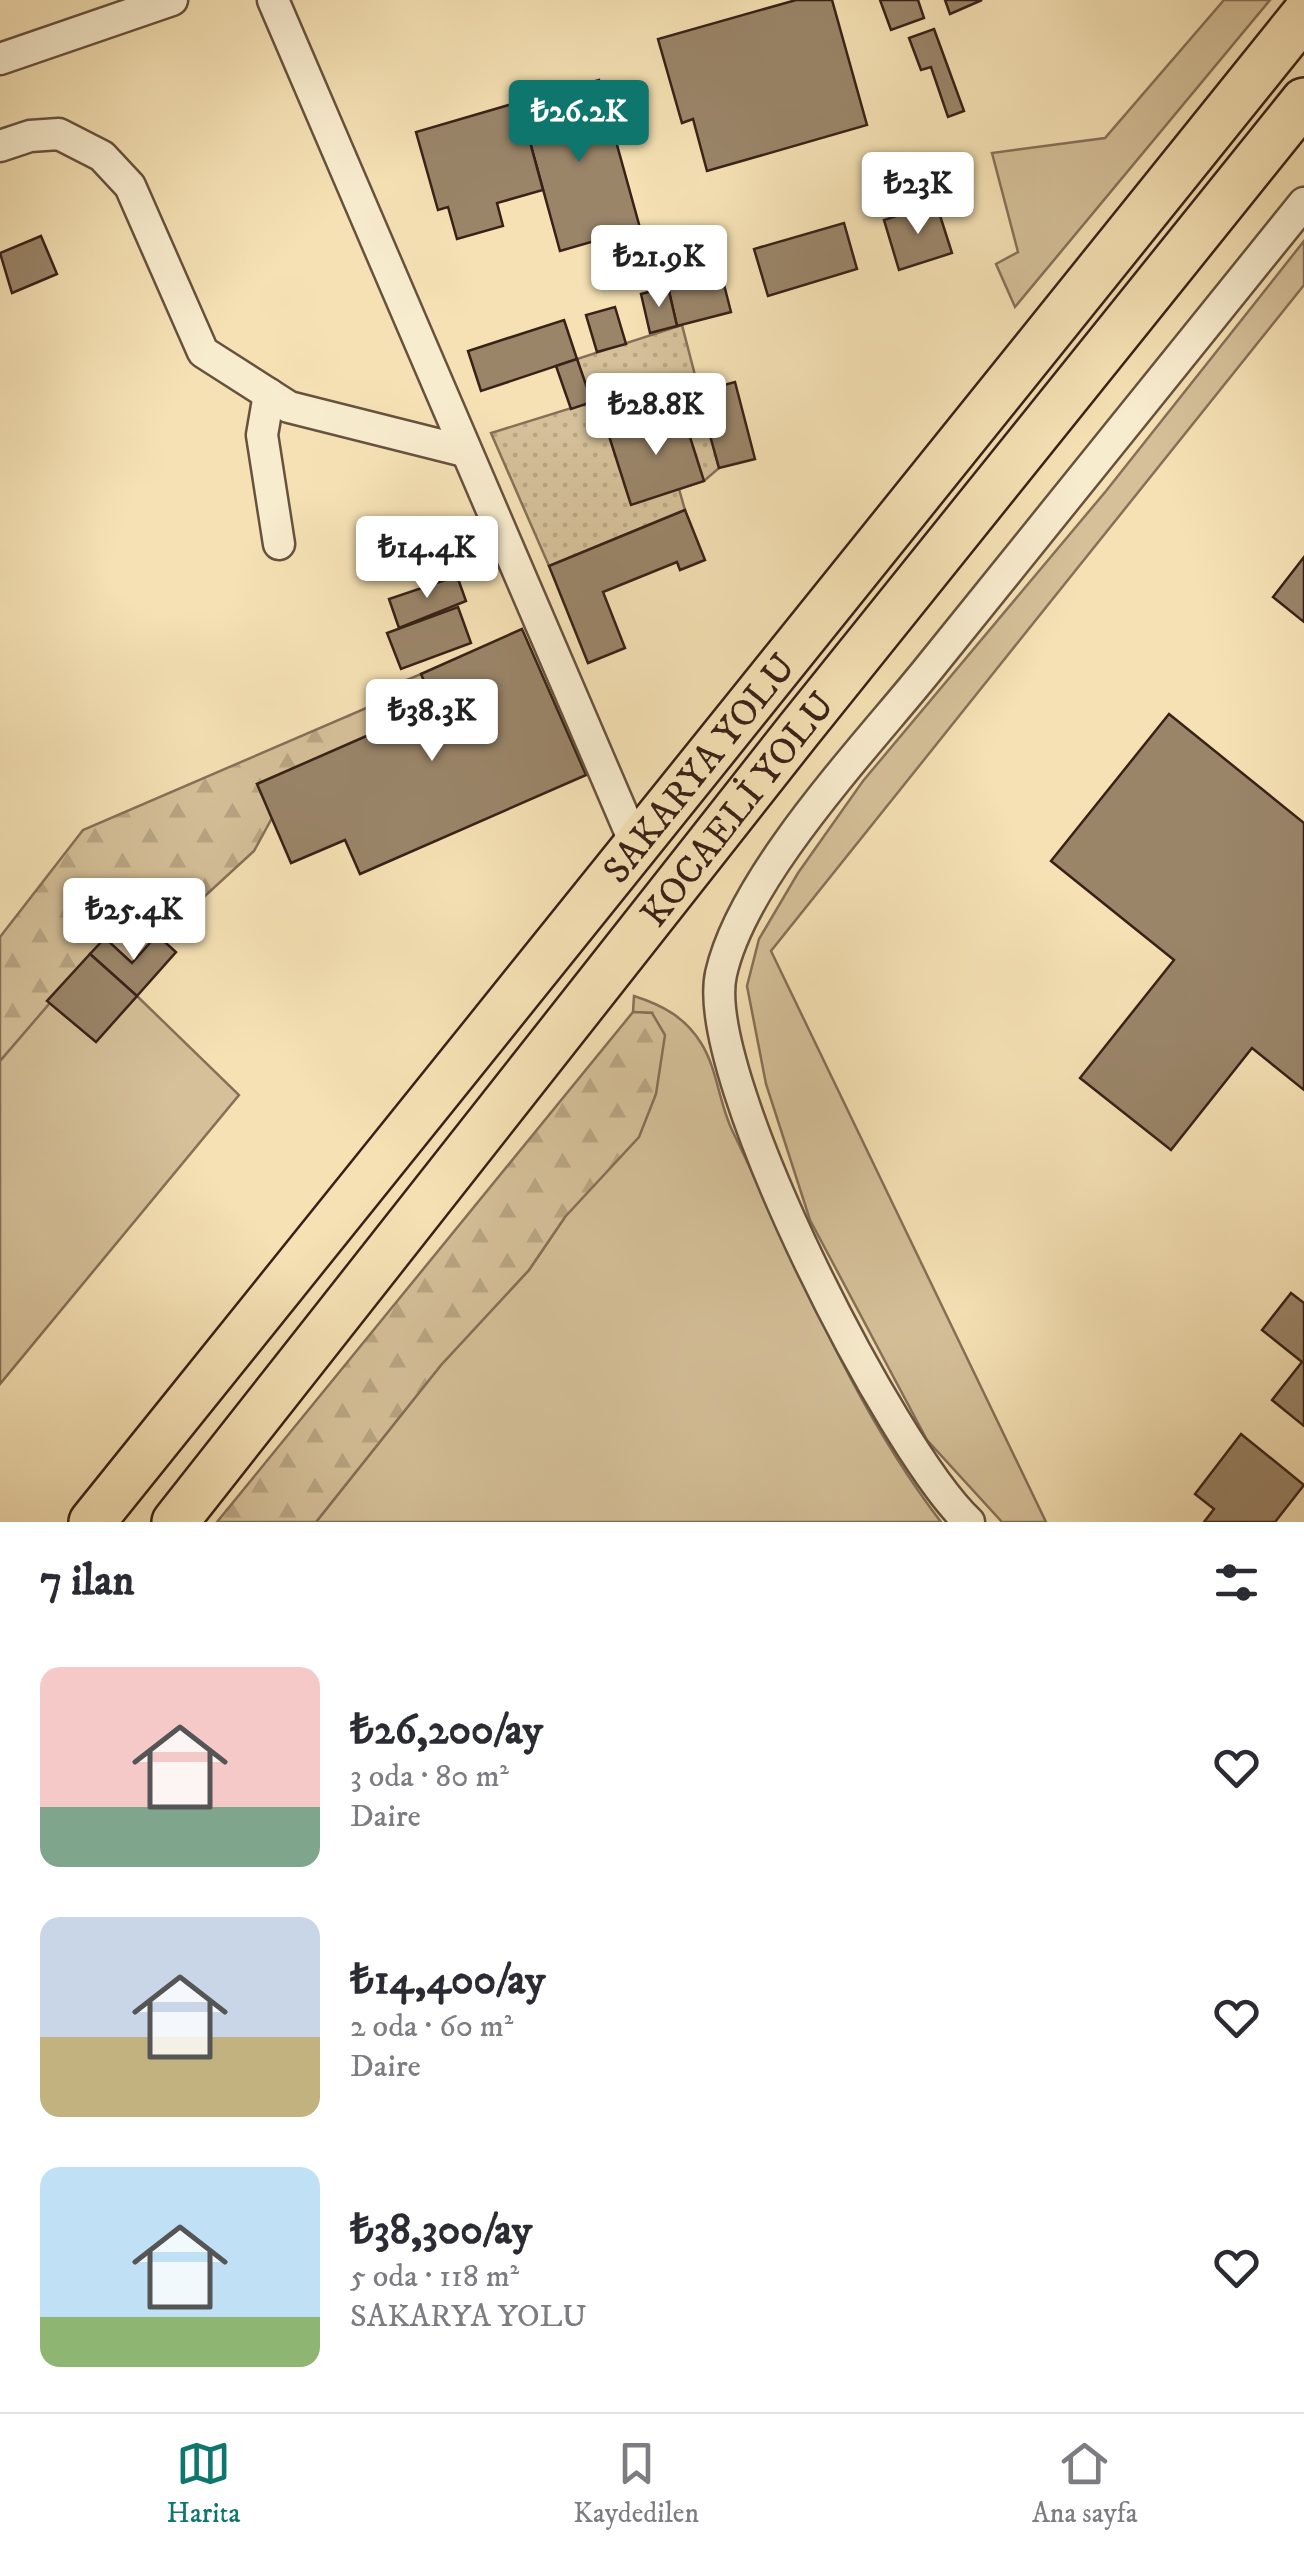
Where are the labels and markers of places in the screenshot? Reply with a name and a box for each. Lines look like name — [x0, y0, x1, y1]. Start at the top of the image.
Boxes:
pin: ₺26.2K — [498, 80, 660, 165]
pin: ₺23K — [859, 152, 977, 237]
pin: ₺21.9K — [578, 225, 740, 310]
pin: ₺28.8K — [575, 373, 737, 458]
pin: ₺14.4K — [346, 516, 508, 601]
pin: ₺38.3K — [351, 679, 513, 764]
pin: ₺25.4K — [53, 878, 215, 963]

